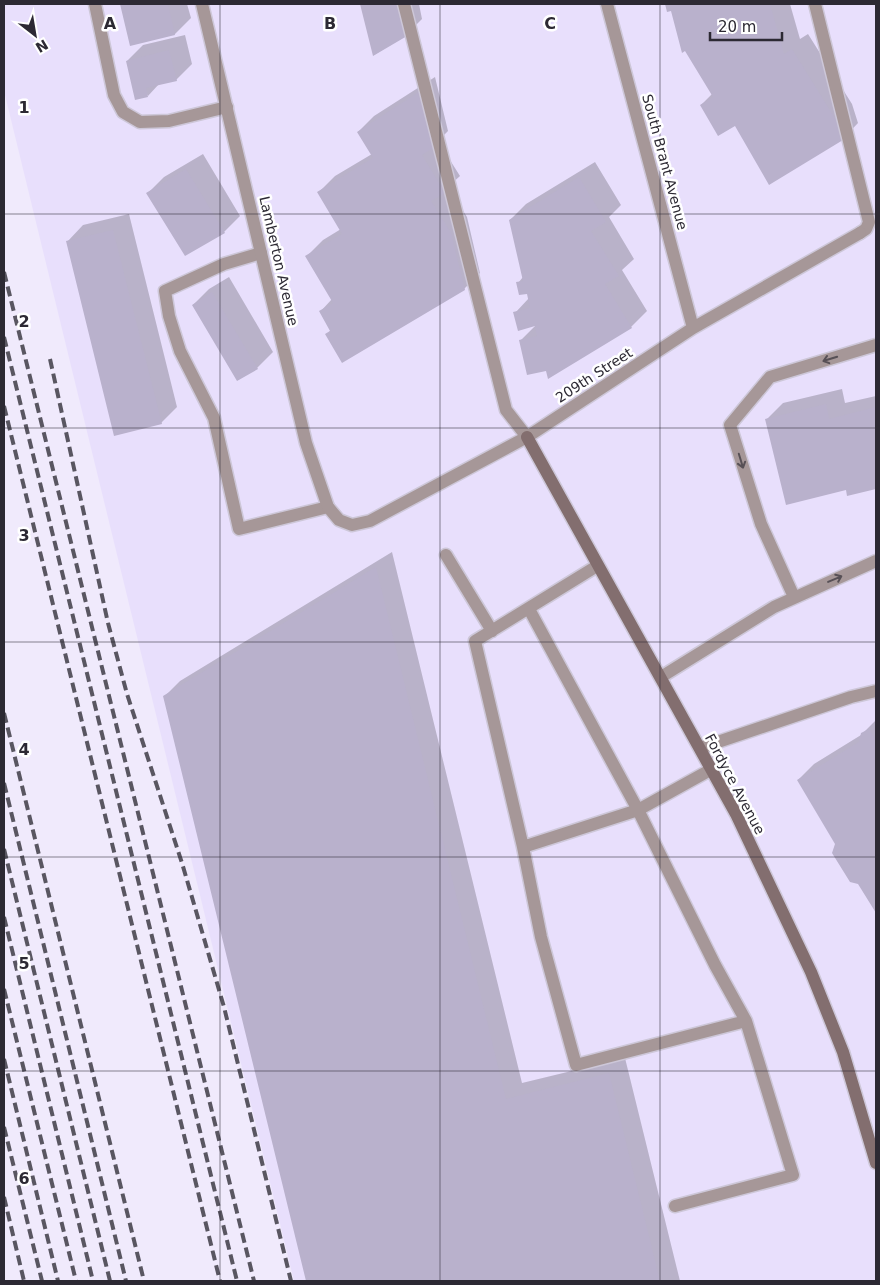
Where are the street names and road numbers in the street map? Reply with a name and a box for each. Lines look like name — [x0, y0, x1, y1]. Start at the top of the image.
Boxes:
street label: South Brant Avenue — [639, 92, 691, 232]
street label: Lamberton Avenue — [256, 195, 302, 327]
street label: 209th Street — [553, 344, 636, 406]
street label: Fordyce Avenue — [702, 731, 768, 837]

